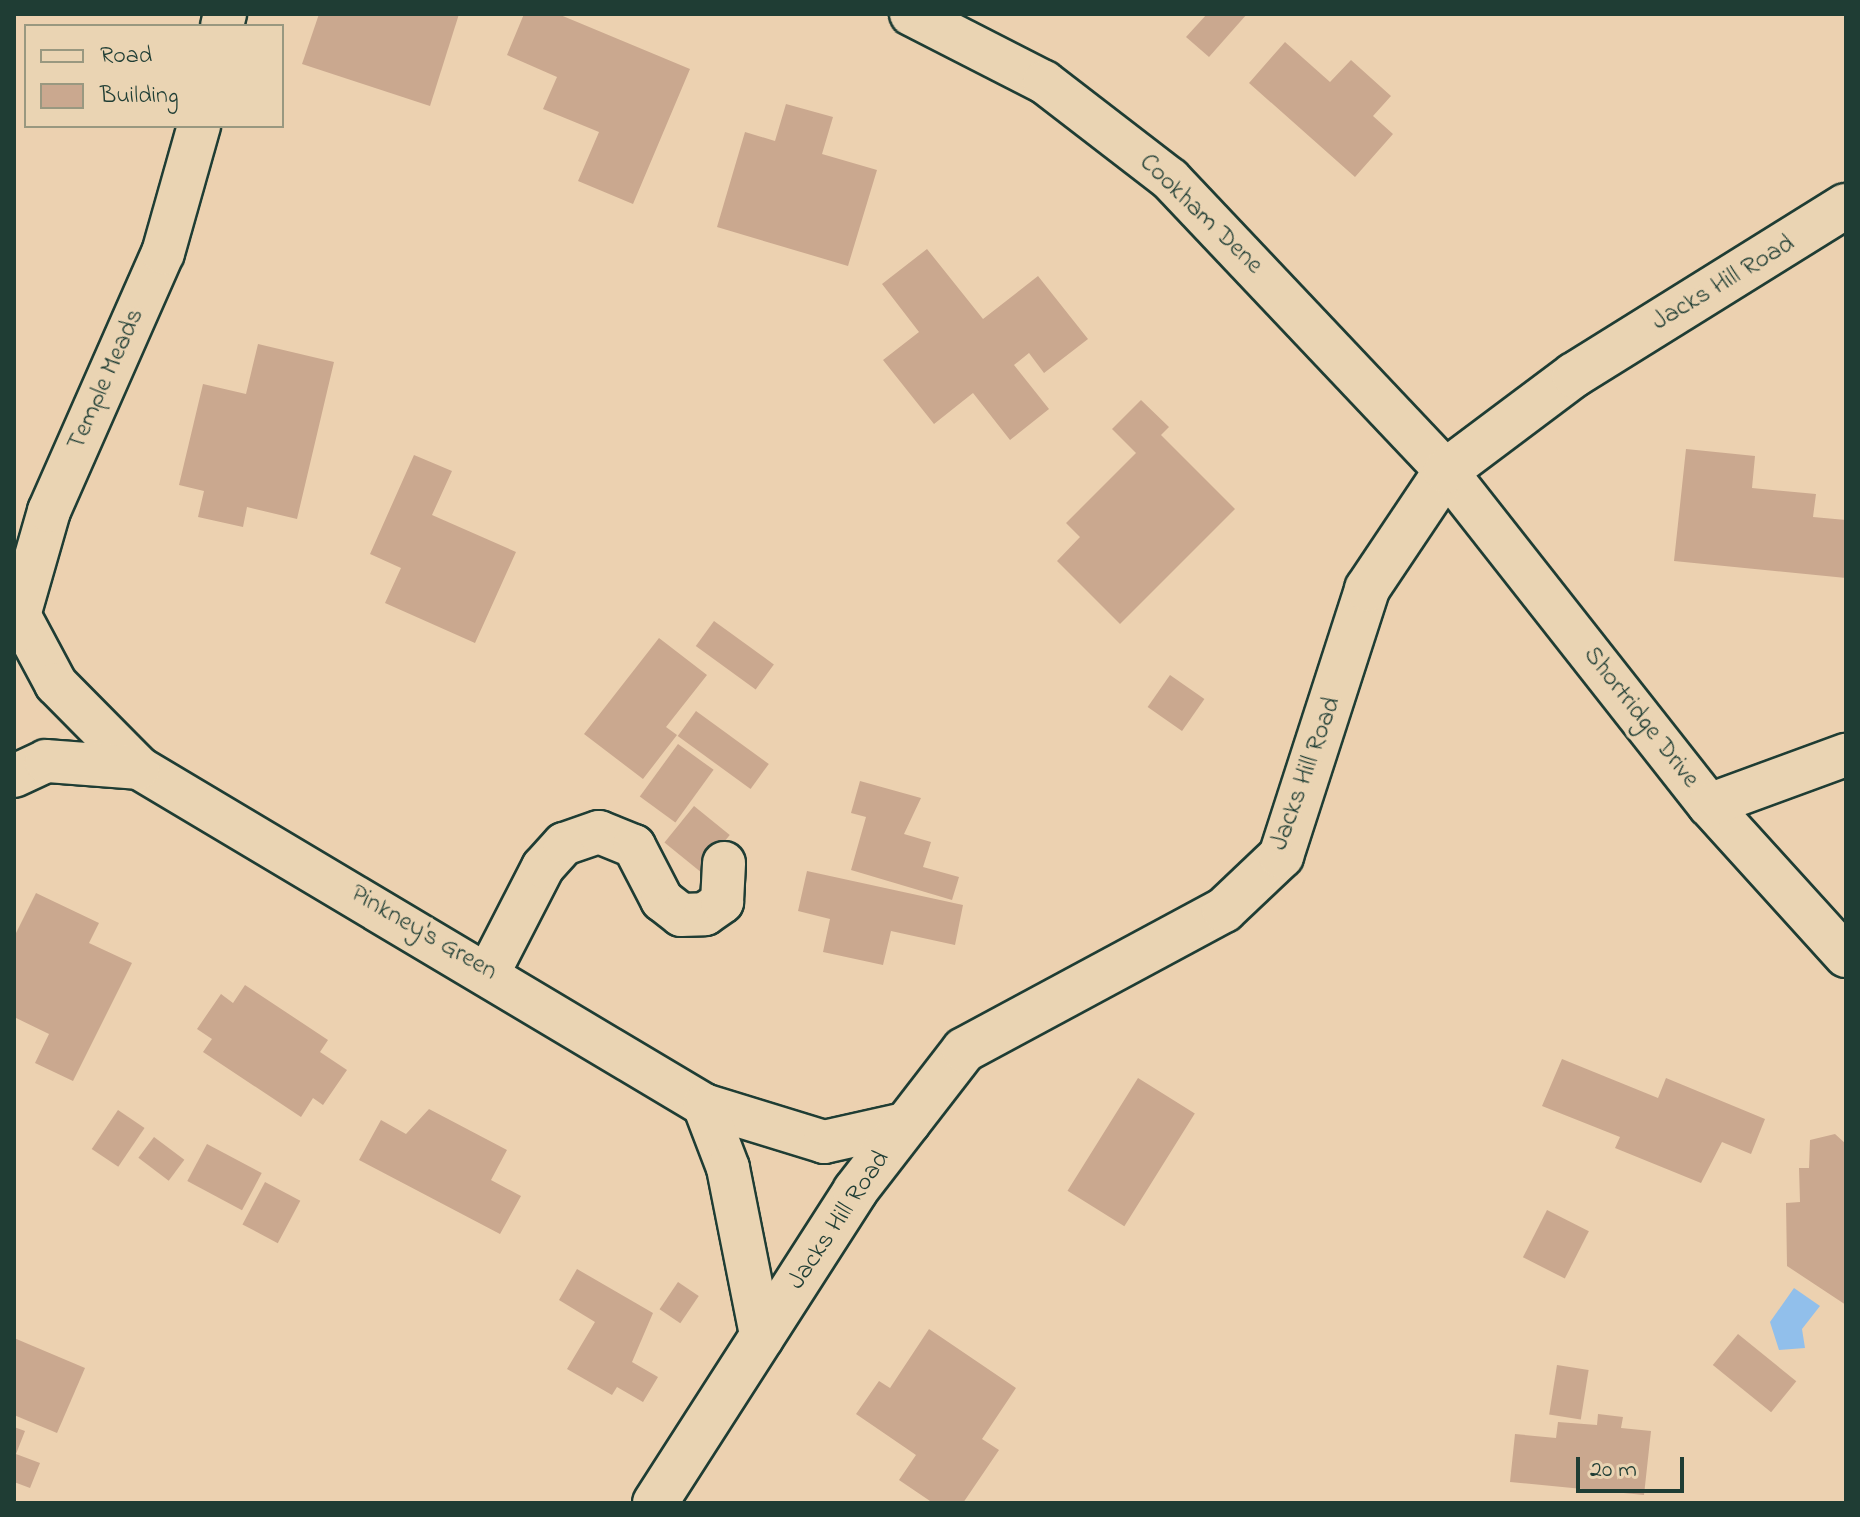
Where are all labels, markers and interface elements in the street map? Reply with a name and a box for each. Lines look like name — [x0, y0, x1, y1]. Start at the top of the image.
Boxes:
legend — [24, 24, 284, 128]
text: Road — [100, 39, 152, 74]
text: Building — [100, 79, 179, 114]
street label: Cookham Dene — [1132, 148, 1268, 282]
street label: Jacks Hill Road — [1647, 229, 1801, 339]
street label: Temple Meads — [62, 304, 152, 456]
street label: Shortridge Drive — [1575, 641, 1705, 795]
street label: Jacks Hill Road — [1265, 693, 1349, 855]
street label: Pinkney's Green — [344, 879, 502, 989]
street label: Jacks Hill Road — [782, 1146, 898, 1296]
scale bar — [1580, 1441, 1688, 1491]
text: 20 m — [1590, 1453, 1637, 1488]

